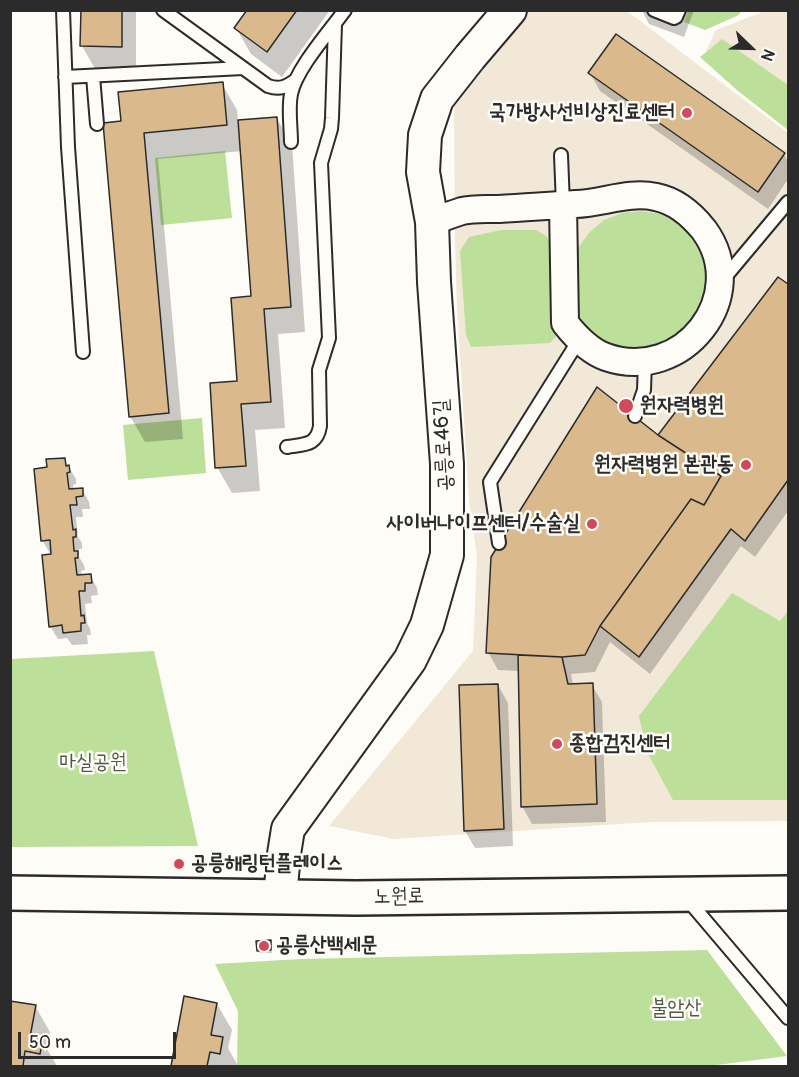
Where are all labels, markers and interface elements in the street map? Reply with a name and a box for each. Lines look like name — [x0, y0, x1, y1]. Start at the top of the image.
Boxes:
north arrow — [721, 18, 781, 78]
text: N — [756, 46, 779, 64]
place label: 국가방사선비상진료센터 — [489, 100, 675, 126]
marker: 국가방사선비상진료센터 — [680, 106, 694, 120]
place label: 원자력병원 — [640, 393, 724, 419]
marker: 원자력병원 — [617, 397, 635, 415]
street label: 공릉로46길 — [429, 398, 459, 492]
place label: 원자력병원 본관동 — [594, 452, 734, 478]
marker: 원자력병원 본관동 — [739, 458, 753, 472]
place label: 사이버나이프센터/수술실 — [387, 511, 580, 537]
marker: 사이버나이프센터/수술실 — [585, 517, 599, 531]
place label: 종합검진센터 — [569, 731, 670, 757]
marker: 종합검진센터 — [550, 737, 564, 751]
park label: 마실공원 — [59, 750, 127, 776]
place label: 공릉해링턴플레이스 — [191, 851, 343, 877]
marker: 공릉해링턴플레이스 — [172, 857, 186, 871]
street label: 노원로 — [373, 884, 425, 910]
place label: 공릉산백세문 — [276, 933, 377, 959]
marker: 공릉산백세문 — [257, 939, 271, 953]
park label: 불암산 — [651, 996, 701, 1022]
scale bar — [21, 1020, 178, 1058]
text: 50 m — [29, 1031, 71, 1054]

